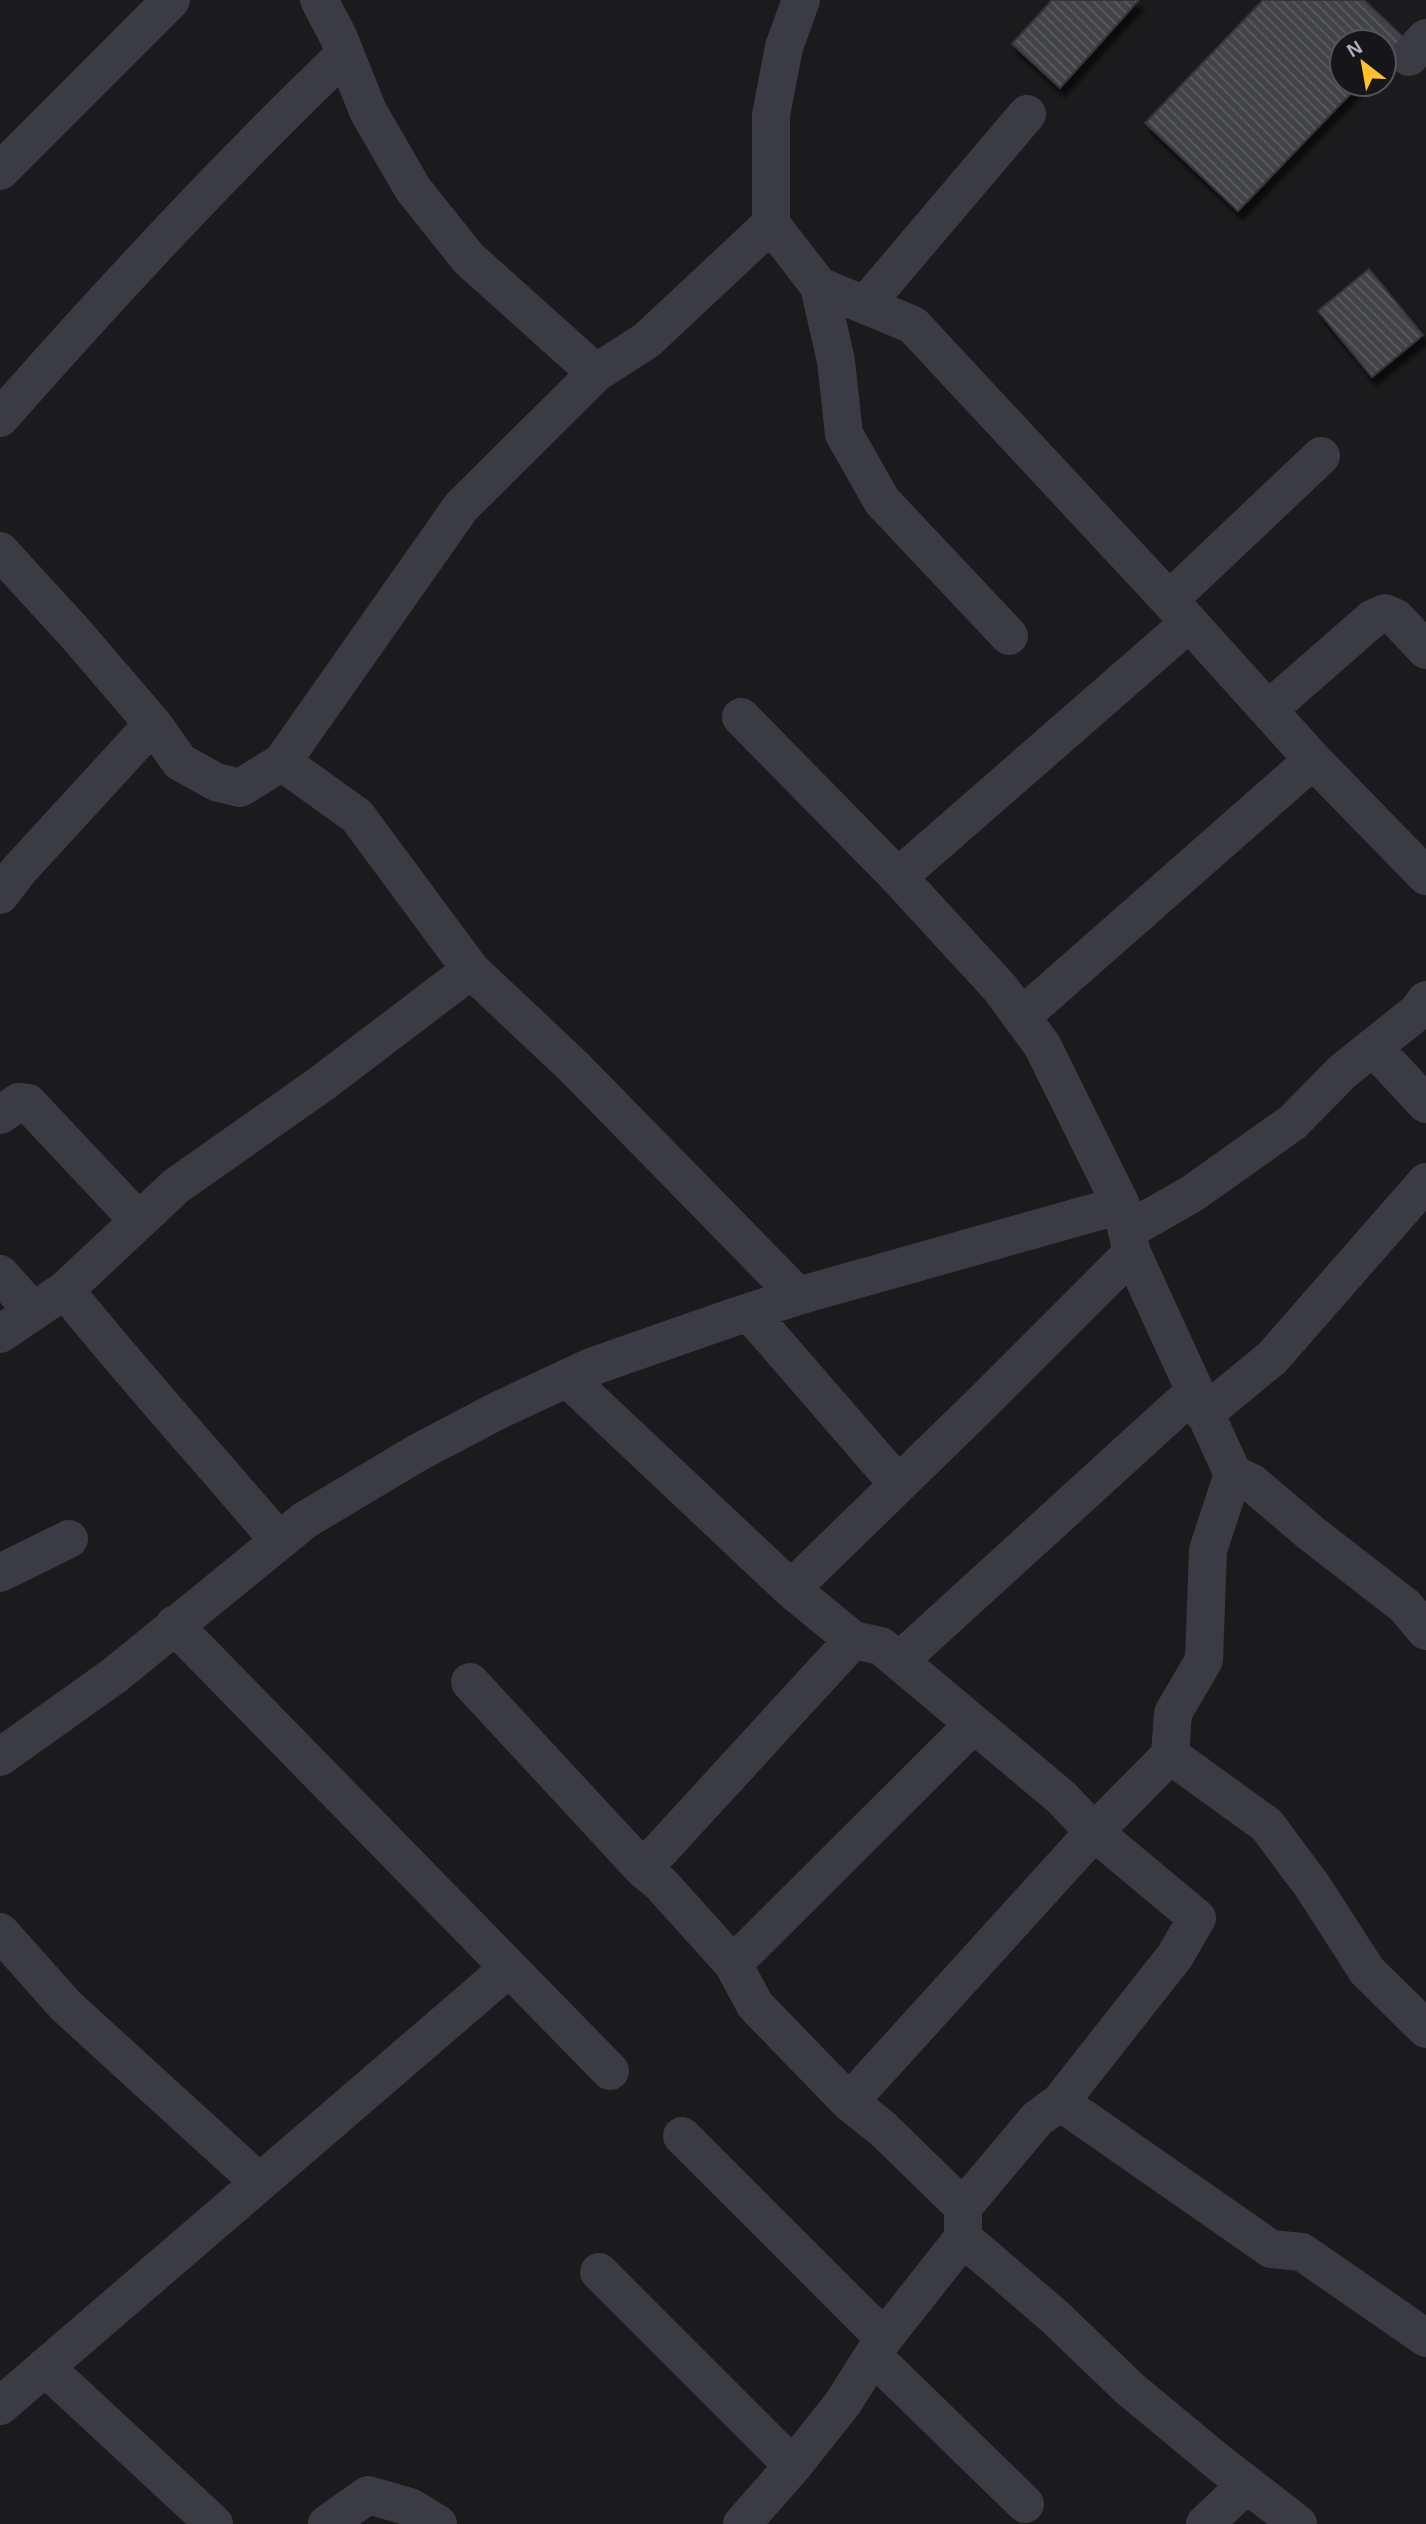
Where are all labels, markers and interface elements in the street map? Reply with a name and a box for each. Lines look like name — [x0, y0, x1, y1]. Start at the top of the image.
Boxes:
north arrow — [1328, 28, 1398, 98]
text: N — [1343, 36, 1366, 61]

